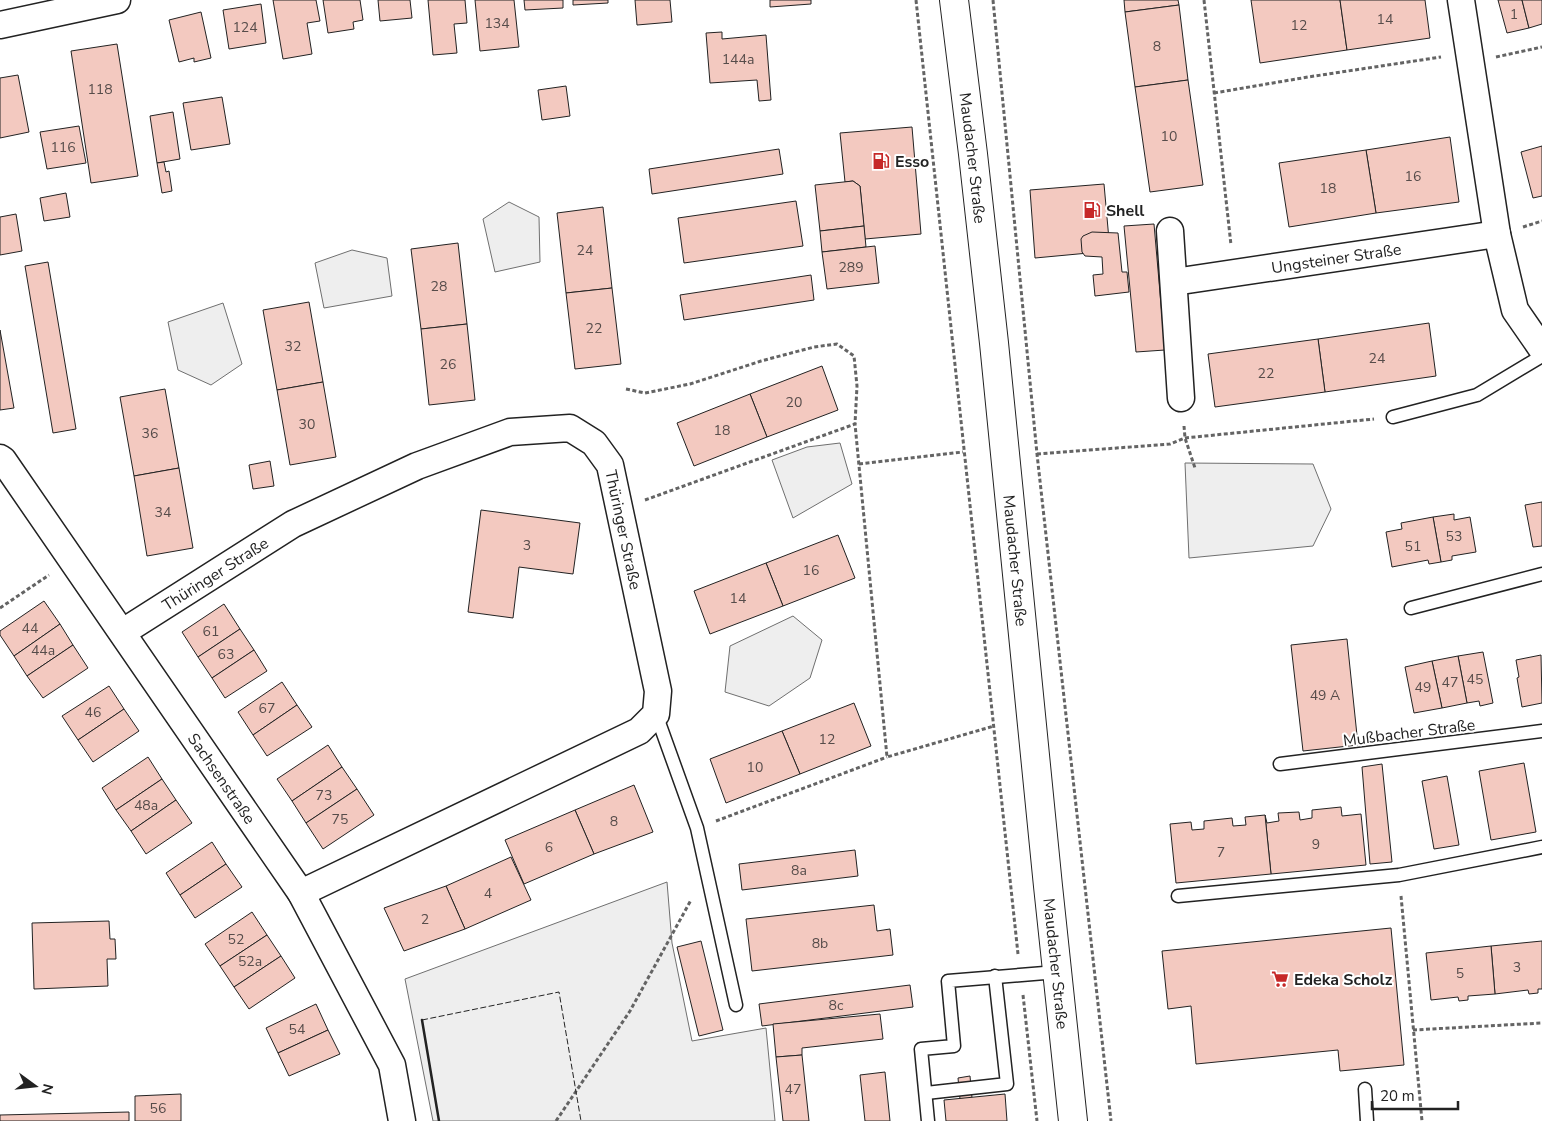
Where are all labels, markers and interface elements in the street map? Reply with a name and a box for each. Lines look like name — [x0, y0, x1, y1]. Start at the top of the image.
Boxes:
house number: 1 — [1510, 5, 1518, 24]
house number: 14 — [1377, 10, 1393, 29]
house number: 134 — [484, 14, 510, 33]
house number: 12 — [1291, 16, 1307, 35]
house number: 124 — [232, 18, 258, 37]
house number: 8 — [1153, 37, 1161, 56]
house number: 144a — [722, 50, 754, 69]
house number: 118 — [87, 80, 113, 99]
street label: Maudacher Straße — [953, 91, 991, 225]
house number: 10 — [1161, 127, 1177, 146]
house number: 116 — [50, 138, 76, 157]
fuel station icon: Esso — [871, 151, 891, 171]
place label: Esso — [895, 151, 929, 173]
house number: 16 — [1405, 167, 1421, 186]
house number: 18 — [1320, 179, 1336, 198]
fuel station icon: Shell — [1082, 200, 1102, 220]
place label: Shell — [1106, 200, 1144, 222]
street label: Ungsteiner Straße — [1270, 238, 1403, 279]
house number: 24 — [577, 241, 593, 260]
house number: 289 — [838, 258, 864, 277]
house number: 28 — [431, 277, 447, 296]
house number: 22 — [586, 319, 602, 338]
house number: 32 — [285, 337, 301, 356]
house number: 24 — [1369, 349, 1385, 368]
house number: 26 — [440, 355, 456, 374]
house number: 22 — [1258, 364, 1274, 383]
house number: 20 — [786, 393, 802, 412]
house number: 30 — [299, 415, 315, 434]
house number: 18 — [714, 421, 730, 440]
house number: 36 — [142, 424, 158, 443]
street label: Thüringer Straße — [599, 468, 646, 592]
street label: Maudacher Straße — [997, 494, 1032, 627]
house number: 34 — [155, 503, 171, 522]
house number: 53 — [1446, 527, 1462, 546]
street label: Thüringer Straße — [158, 532, 273, 616]
house number: 3 — [523, 536, 531, 555]
house number: 51 — [1405, 537, 1421, 556]
house number: 16 — [803, 561, 819, 580]
house number: 14 — [730, 589, 746, 608]
house number: 44 — [22, 619, 38, 638]
house number: 61 — [203, 622, 219, 641]
house number: 44a — [31, 641, 55, 660]
house number: 63 — [218, 645, 234, 664]
house number: 45 — [1467, 670, 1483, 689]
house number: 47 — [1442, 673, 1458, 692]
house number: 49 — [1415, 678, 1431, 697]
house number: 49 A — [1310, 686, 1340, 705]
house number: 67 — [259, 699, 275, 718]
house number: 46 — [85, 703, 101, 722]
street label: Mußbacher Straße — [1342, 714, 1476, 752]
street label: Sachsenstraße — [182, 729, 260, 829]
house number: 12 — [819, 730, 835, 749]
house number: 10 — [747, 758, 763, 777]
house number: 73 — [316, 786, 332, 805]
house number: 48a — [134, 796, 158, 815]
house number: 75 — [332, 810, 348, 829]
house number: 8 — [610, 812, 618, 831]
house number: 9 — [1312, 835, 1320, 854]
house number: 6 — [545, 838, 553, 857]
house number: 7 — [1217, 843, 1225, 862]
house number: 8a — [791, 861, 807, 880]
house number: 4 — [484, 884, 492, 903]
street label: Maudacher Straße — [1037, 897, 1073, 1030]
house number: 2 — [421, 910, 429, 929]
house number: 52 — [228, 930, 244, 949]
house number: 8b — [812, 934, 828, 953]
house number: 52a — [238, 952, 262, 971]
house number: 3 — [1513, 958, 1521, 977]
house number: 5 — [1456, 964, 1464, 983]
supermarket icon: Edeka Scholz — [1270, 969, 1290, 989]
place label: Edeka Scholz — [1294, 969, 1393, 991]
house number: 8c — [829, 996, 844, 1015]
house number: 54 — [289, 1020, 305, 1039]
north arrow — [10, 1061, 60, 1111]
scale bar — [1372, 1078, 1458, 1110]
house number: 47 — [785, 1080, 801, 1099]
text: N — [37, 1082, 58, 1097]
text: 20 m — [1380, 1086, 1415, 1106]
house number: 56 — [150, 1099, 166, 1118]

